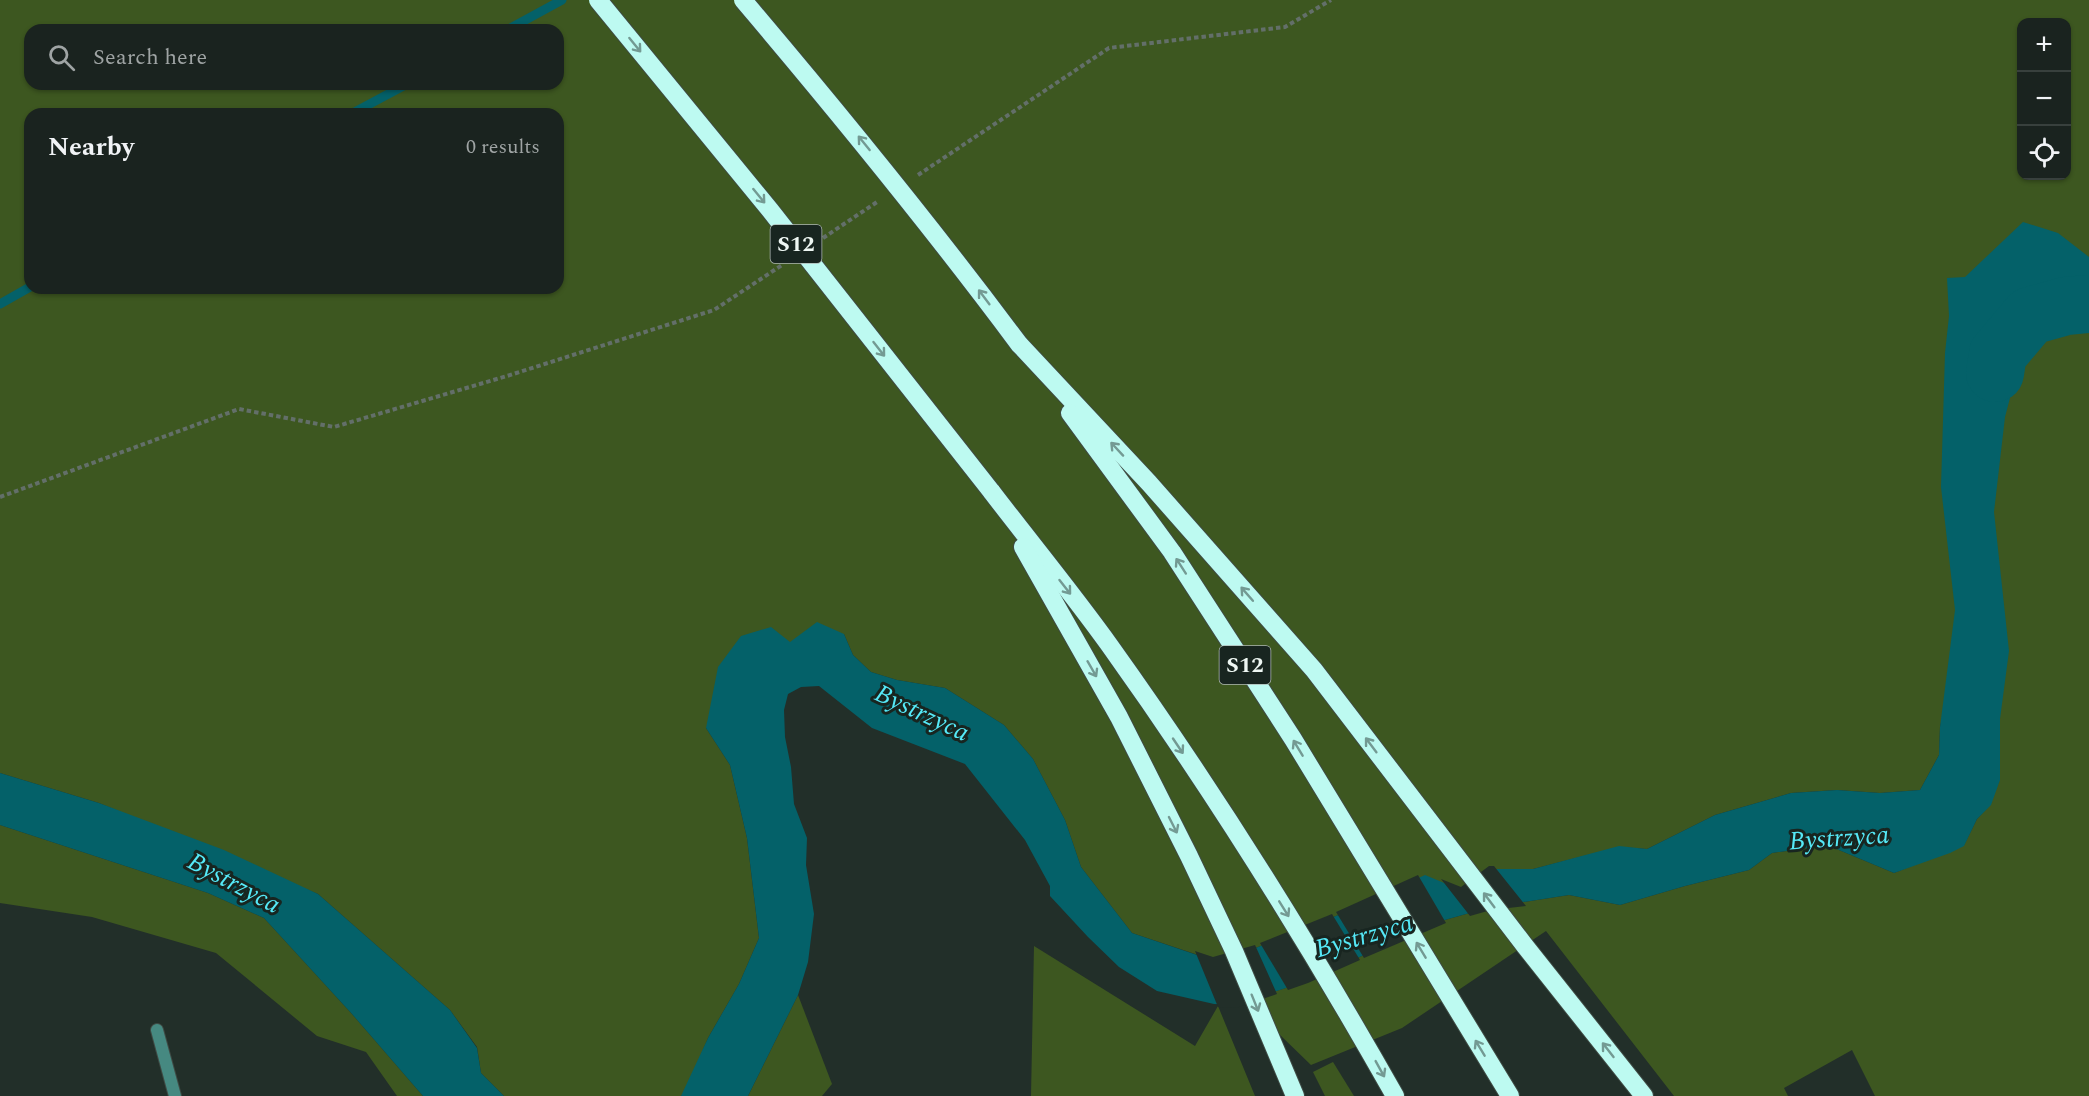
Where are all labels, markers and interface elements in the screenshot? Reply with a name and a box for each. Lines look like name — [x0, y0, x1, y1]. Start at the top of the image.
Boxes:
map controls — [2017, 18, 2071, 180]
button: + — [2017, 18, 2071, 72]
search box — [24, 24, 564, 90]
one-way arrow — [628, 37, 642, 52]
icon: search — [45, 41, 78, 74]
text: Search here — [93, 41, 207, 74]
button: − — [2017, 72, 2071, 126]
button: locate — [2017, 126, 2071, 180]
text: Nearby — [48, 127, 134, 167]
text: 0 results — [466, 132, 540, 162]
one-way arrow — [857, 136, 870, 152]
one-way arrow — [752, 188, 765, 204]
road number: S12 — [770, 225, 822, 263]
one-way arrow — [978, 289, 991, 305]
one-way arrow — [873, 341, 886, 357]
one-way arrow — [1110, 442, 1124, 457]
one-way arrow — [1175, 558, 1187, 575]
one-way arrow — [1058, 579, 1071, 595]
one-way arrow — [1240, 587, 1254, 602]
road number: S12 — [1220, 646, 1270, 684]
one-way arrow — [1087, 660, 1098, 678]
water label: Bystrzyca — [868, 674, 976, 752]
one-way arrow — [1172, 737, 1184, 753]
one-way arrow — [1365, 737, 1377, 753]
one-way arrow — [1292, 740, 1304, 757]
water label: Bystrzyca — [1787, 815, 1891, 861]
one-way arrow — [1168, 816, 1180, 834]
water label: Bystrzyca — [180, 842, 288, 924]
one-way arrow — [1483, 892, 1496, 908]
one-way arrow — [1279, 900, 1291, 917]
water label: Bystrzyca — [1310, 903, 1418, 969]
one-way arrow — [1414, 942, 1426, 959]
one-way arrow — [1250, 993, 1261, 1011]
one-way arrow — [1474, 1040, 1486, 1057]
one-way arrow — [1602, 1042, 1615, 1058]
one-way arrow — [1374, 1060, 1386, 1077]

